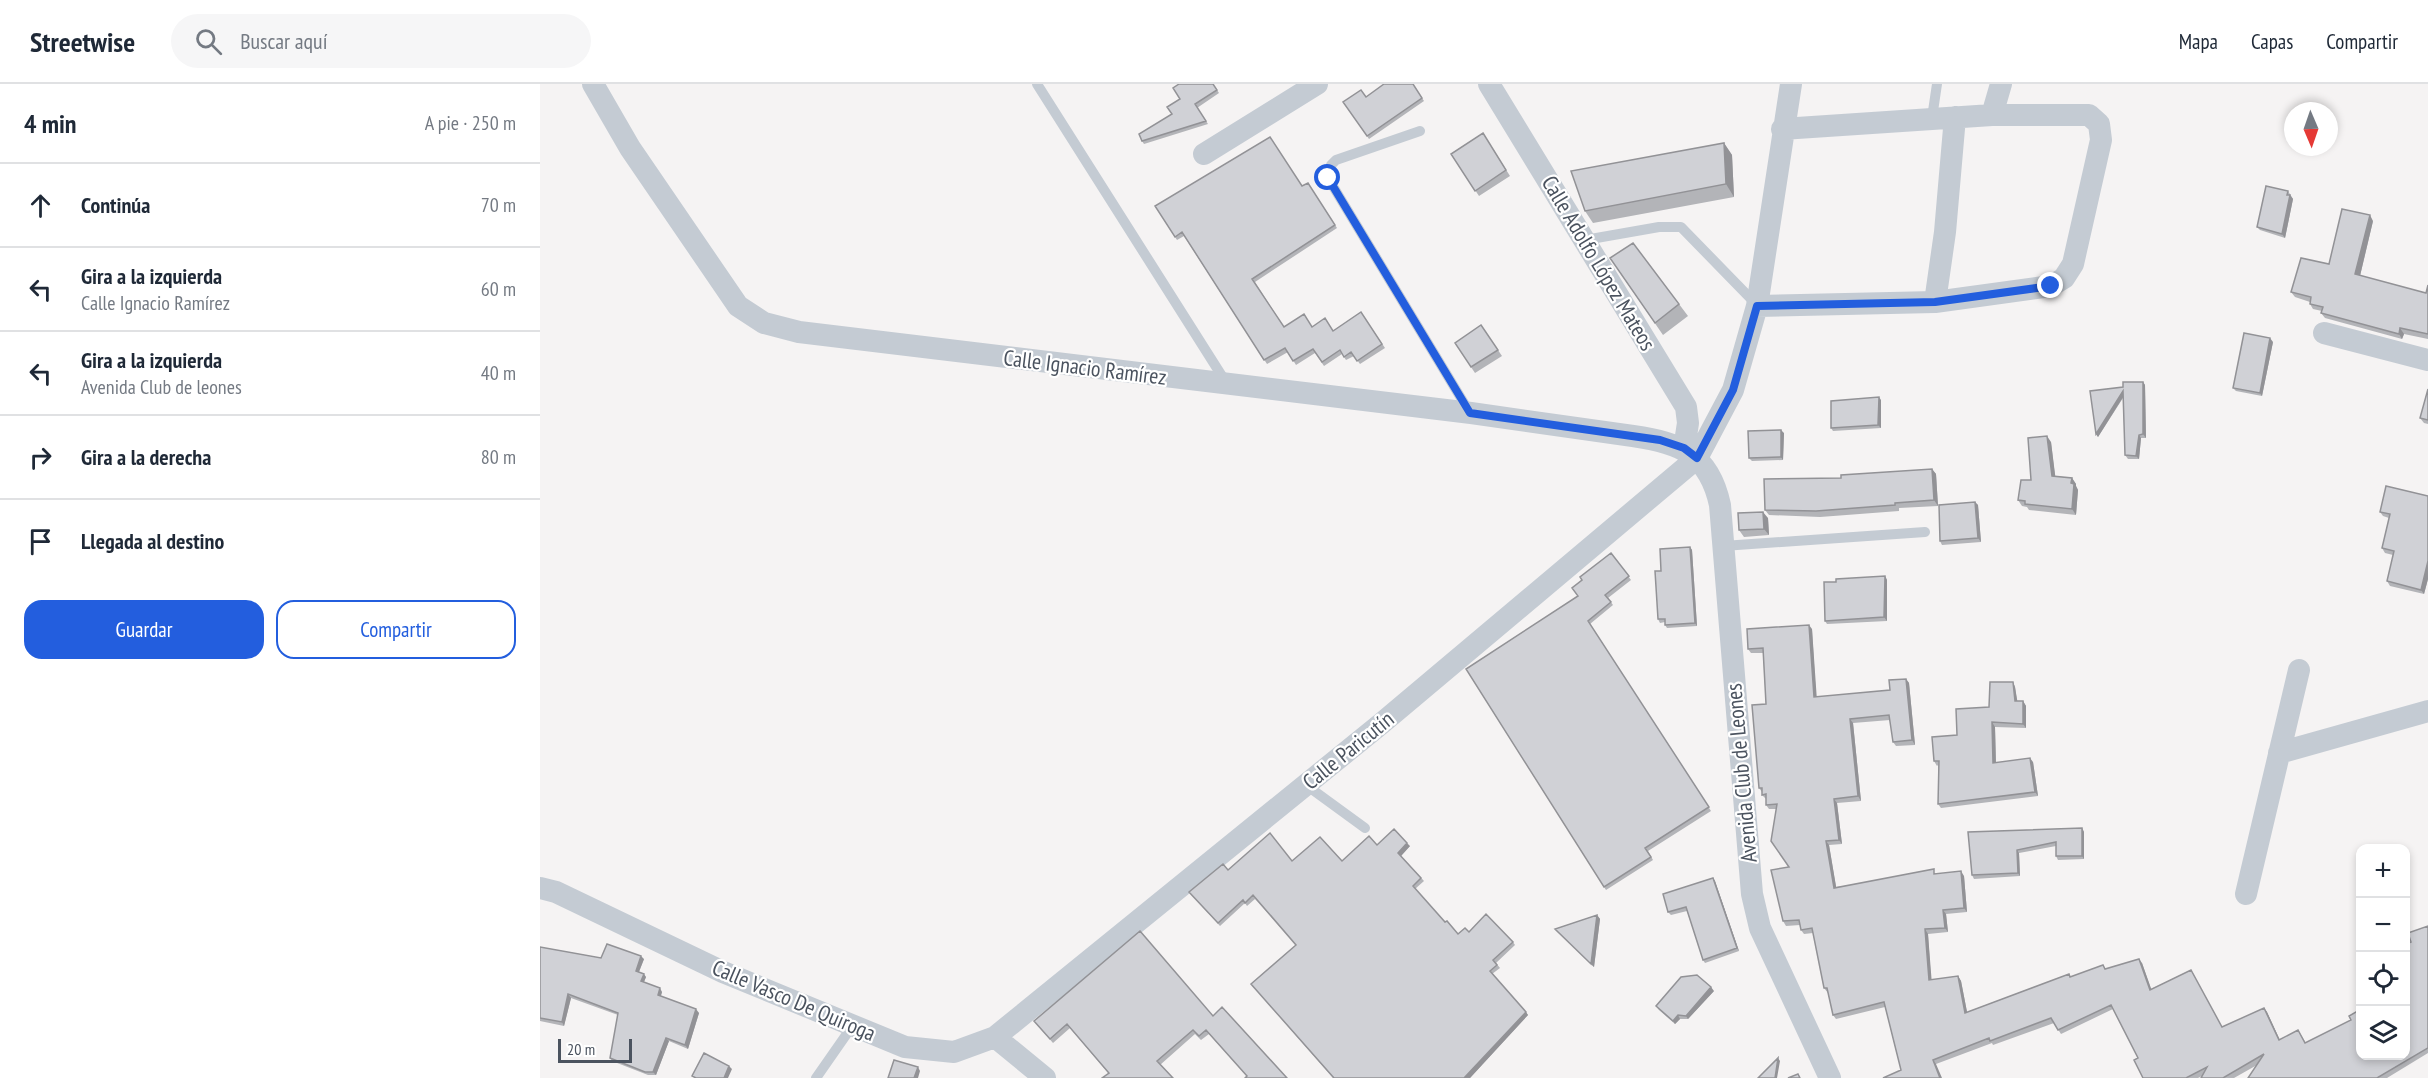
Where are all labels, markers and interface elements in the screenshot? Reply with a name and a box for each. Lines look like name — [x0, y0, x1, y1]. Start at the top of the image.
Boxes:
search box — [171, 14, 591, 68]
text: Streetwise — [30, 23, 135, 60]
icon: search — [192, 25, 225, 58]
text: Buscar aquí — [240, 27, 327, 55]
text: Mapa — [2179, 28, 2218, 55]
text: Capas — [2251, 28, 2293, 55]
text: Compartir — [2326, 28, 2398, 55]
north arrow — [2284, 102, 2338, 156]
text: 4 min — [24, 107, 77, 140]
text: A pie · 250 m — [425, 110, 516, 136]
route start — [1314, 164, 1340, 190]
street label: Calle Adolfo López Mateos — [1536, 171, 1662, 355]
icon: ahead — [24, 189, 57, 222]
text: Continúa — [81, 191, 150, 219]
text: 70 m — [481, 192, 516, 218]
text: Gira a la izquierda — [81, 262, 222, 290]
route end — [2037, 272, 2063, 298]
icon: left — [24, 273, 57, 306]
text: 60 m — [481, 276, 516, 302]
text: Calle Ignacio Ramírez — [81, 290, 230, 316]
street label: Calle Ignacio Ramírez — [1002, 343, 1168, 391]
text: Gira a la izquierda — [81, 346, 222, 374]
icon: left — [24, 357, 57, 390]
text: 40 m — [481, 360, 516, 386]
text: Avenida Club de leones — [81, 374, 242, 400]
icon: right — [24, 441, 57, 474]
text: Gira a la derecha — [81, 443, 211, 471]
text: 80 m — [481, 444, 516, 470]
icon: arrive — [24, 525, 57, 558]
text: Llegada al destino — [81, 527, 224, 555]
button: Guardar — [24, 600, 264, 659]
button: Compartir — [276, 600, 516, 659]
street label: Avenida Club de Leones — [1719, 682, 1763, 864]
street label: Calle Paricutín — [1297, 705, 1399, 795]
map controls — [2356, 844, 2410, 1060]
button: + — [2356, 844, 2410, 898]
button: − — [2356, 898, 2410, 952]
button: locate — [2356, 952, 2410, 1006]
street label: Calle Vasco De Quiroga — [708, 953, 880, 1047]
button: layers — [2356, 1006, 2410, 1060]
scale bar — [558, 1036, 632, 1064]
text: 20 m — [567, 1039, 595, 1059]

